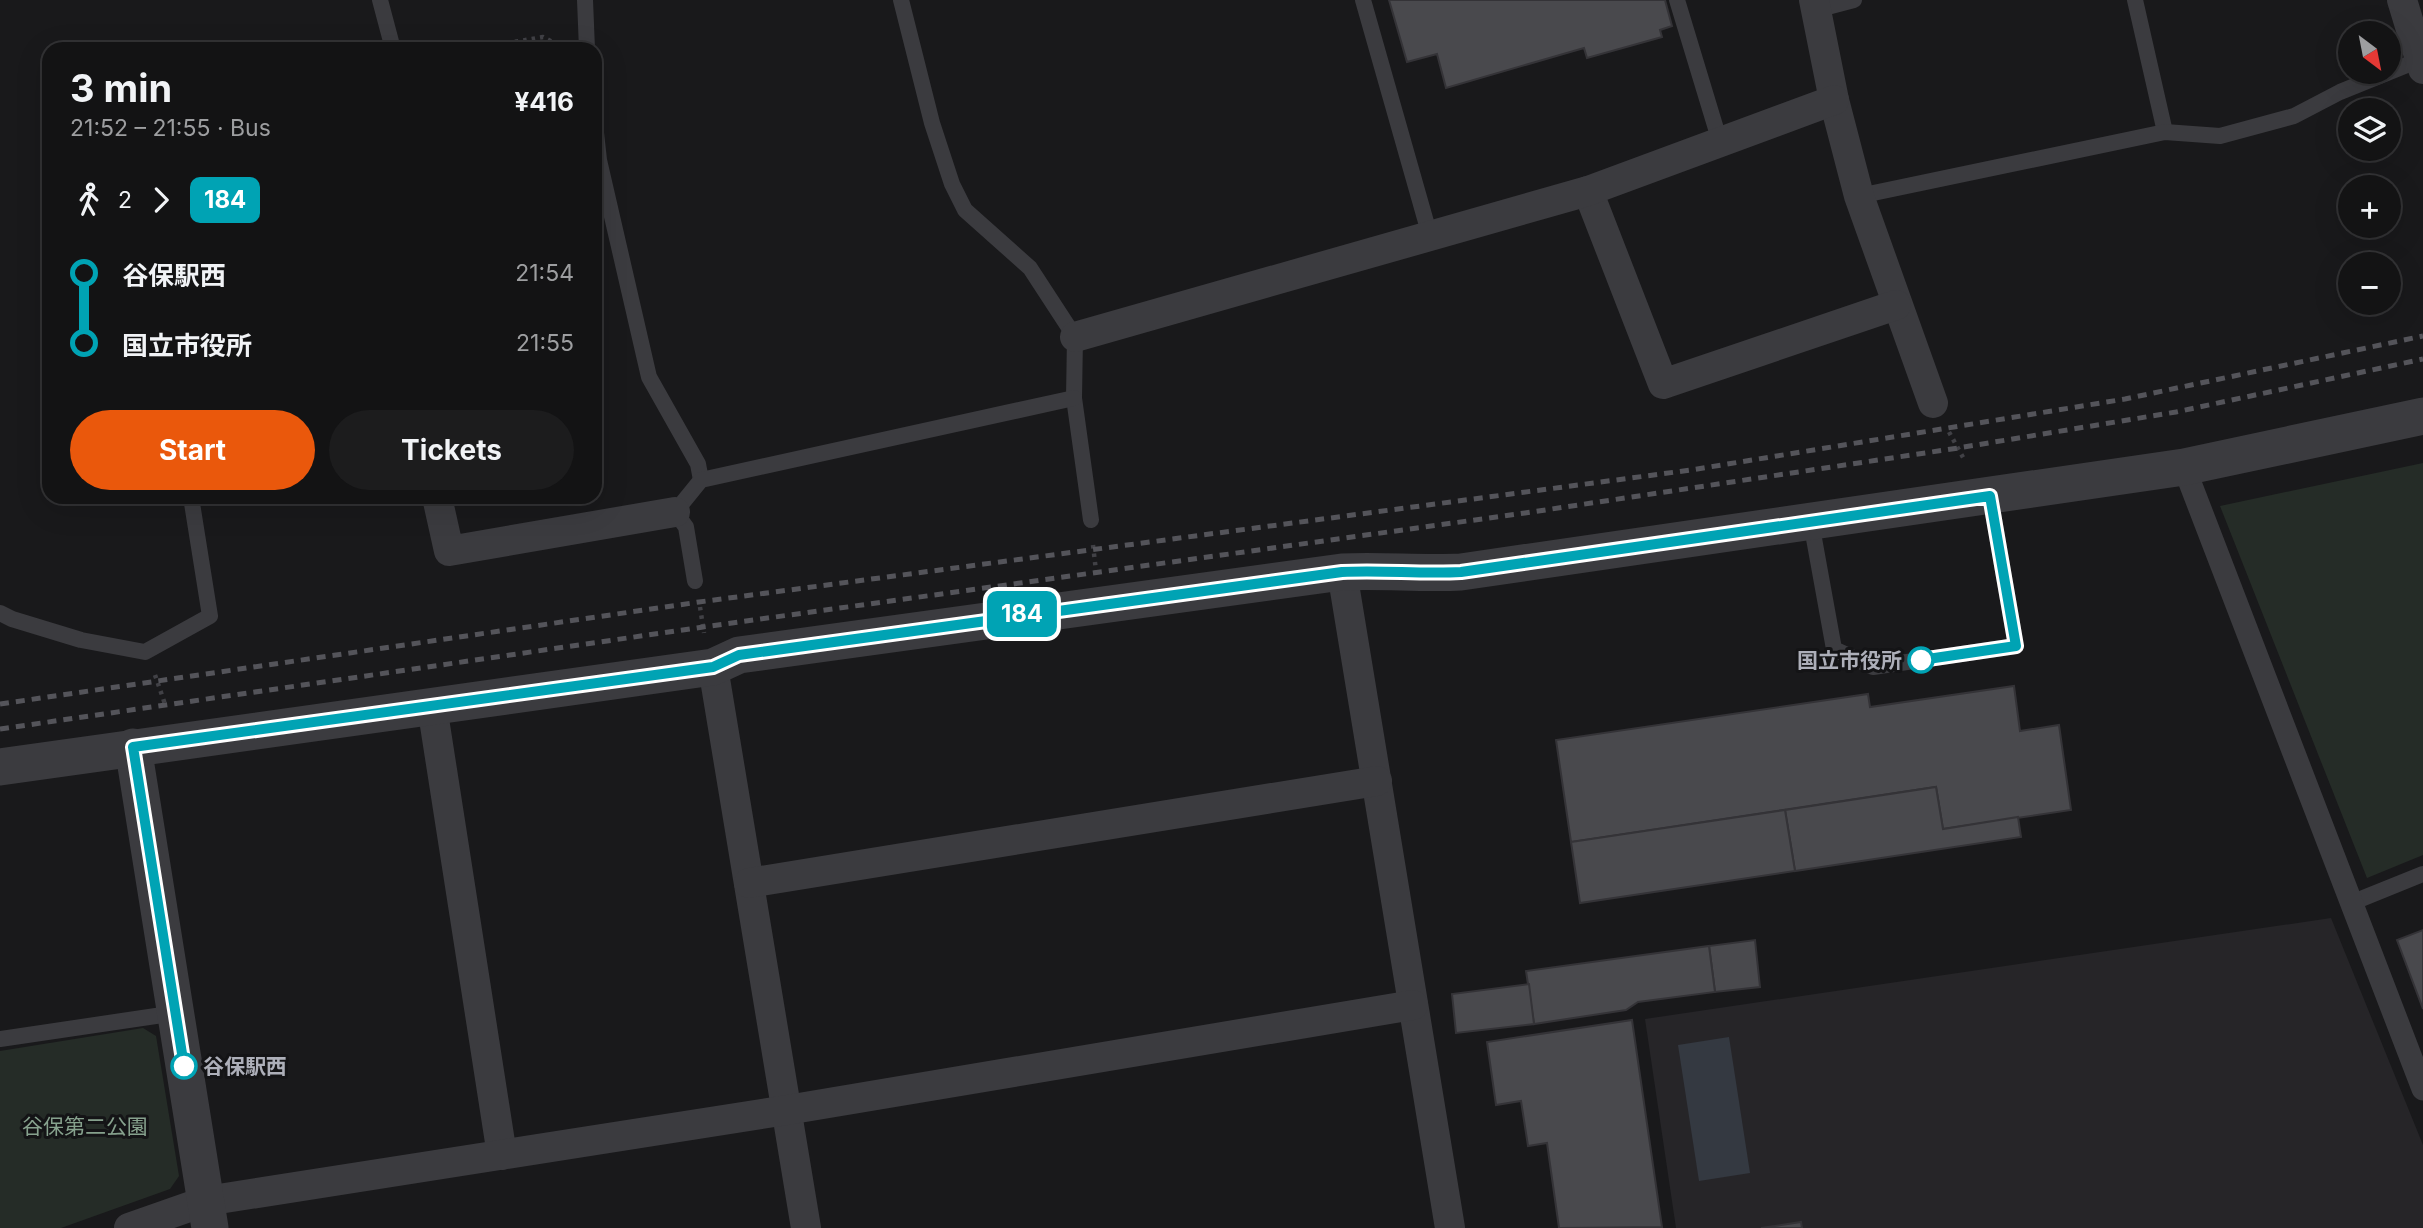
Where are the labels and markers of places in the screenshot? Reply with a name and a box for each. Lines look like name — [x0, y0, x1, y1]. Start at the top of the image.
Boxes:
marker: 国立市役所 — [1908, 647, 1934, 673]
place label: 国立市役所 — [1797, 648, 1902, 673]
marker: 谷保駅西 — [171, 1053, 197, 1079]
place label: 谷保駅西 — [203, 1054, 287, 1079]

